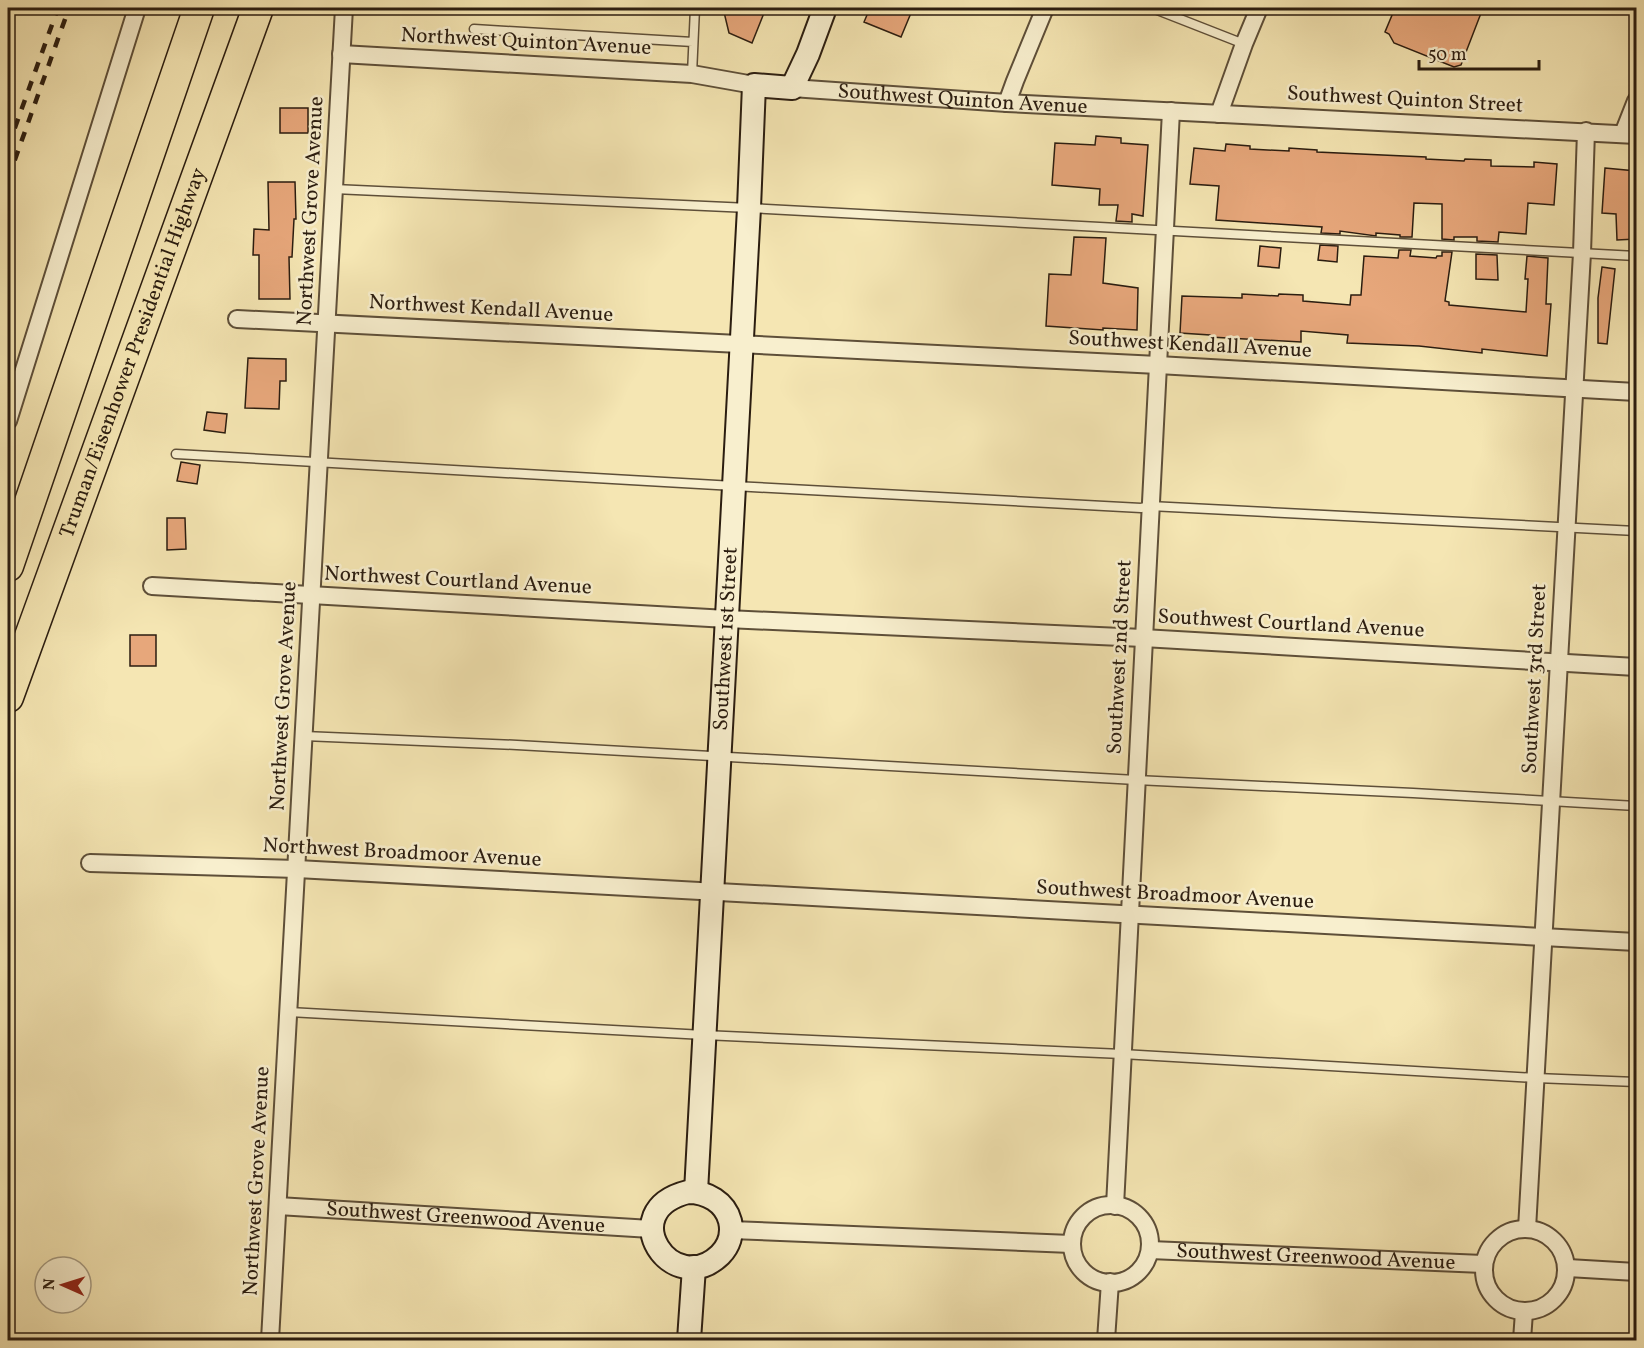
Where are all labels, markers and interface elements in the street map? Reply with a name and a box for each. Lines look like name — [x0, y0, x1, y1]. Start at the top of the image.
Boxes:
street label: Northwest Quinton Avenue — [400, 21, 652, 63]
scale bar — [1419, 33, 1539, 71]
text: 50 m — [1428, 43, 1467, 68]
street label: Southwest Quinton Avenue — [837, 77, 1088, 122]
street label: Southwest Quinton Street — [1286, 79, 1524, 121]
street label: Northwest Grove Avenue — [291, 95, 332, 327]
street label: Truman/Eisenhower Presidential Highway — [52, 163, 213, 542]
street label: Northwest Kendall Avenue — [368, 288, 614, 330]
street label: Southwest Kendall Avenue — [1067, 324, 1313, 366]
street label: Southwest 1st Street — [706, 546, 745, 732]
street label: Southwest 2nd Street — [1100, 559, 1140, 755]
street label: Northwest Courtland Avenue — [323, 560, 593, 602]
street label: Northwest Grove Avenue — [264, 580, 305, 812]
street label: Southwest 3rd Street — [1516, 583, 1554, 775]
street label: Southwest Courtland Avenue — [1157, 603, 1425, 645]
street label: Northwest Broadmoor Avenue — [262, 831, 542, 875]
street label: Southwest Broadmoor Avenue — [1035, 873, 1315, 917]
street label: Northwest Grove Avenue — [237, 1065, 278, 1297]
street label: Southwest Greenwood Avenue — [325, 1195, 606, 1241]
street label: Southwest Greenwood Avenue — [1176, 1237, 1456, 1277]
north arrow — [33, 1255, 93, 1315]
text: N — [39, 1278, 61, 1291]

